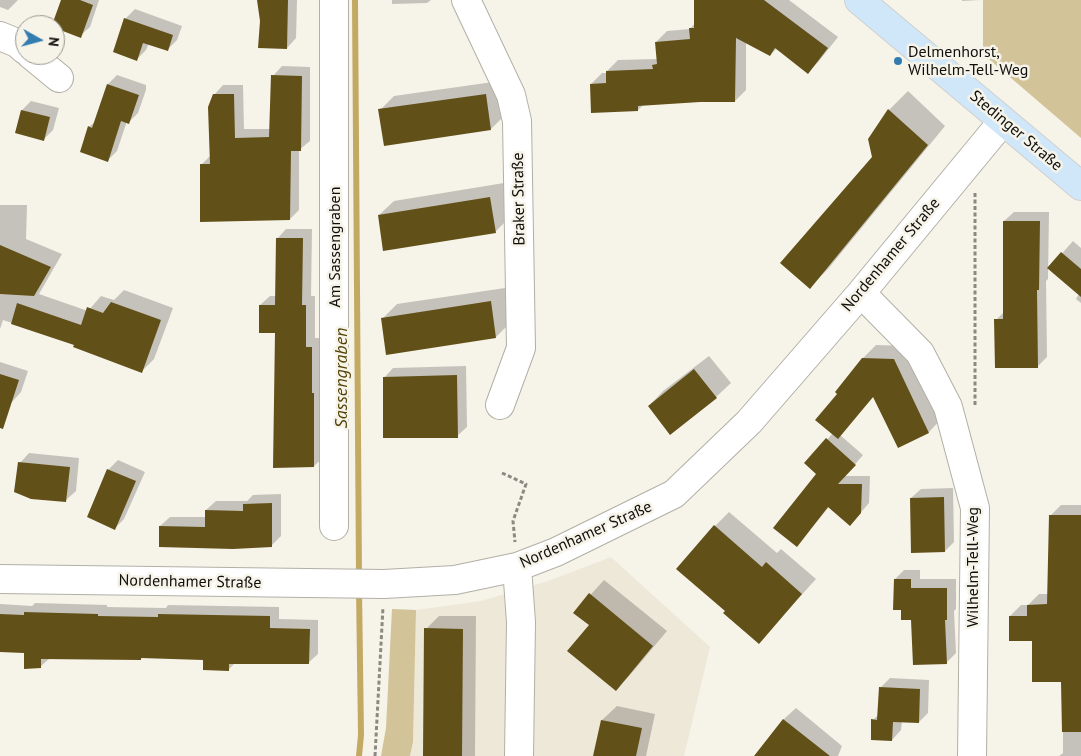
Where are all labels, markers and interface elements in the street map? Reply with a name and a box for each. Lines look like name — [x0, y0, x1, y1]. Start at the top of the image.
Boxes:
north arrow — [15, 15, 65, 65]
text: N — [44, 36, 63, 47]
place label: Delmenhorst, Wilhelm-Tell-Weg — [908, 42, 1028, 80]
marker: Delmenhorst, Wilhelm-Tell-Weg — [892, 55, 904, 67]
street label: Stedinger Straße — [966, 87, 1066, 175]
street label: Braker Straße — [509, 152, 529, 246]
street label: Am Sassengraben — [325, 187, 345, 307]
street label: Nordenhamer Straße — [838, 194, 944, 316]
water label: Sassengraben — [331, 328, 353, 428]
street label: Nordenhamer Straße — [517, 497, 655, 573]
street label: Wilhelm-Tell-Weg — [963, 507, 983, 627]
street label: Nordenhamer Straße — [118, 571, 262, 593]

